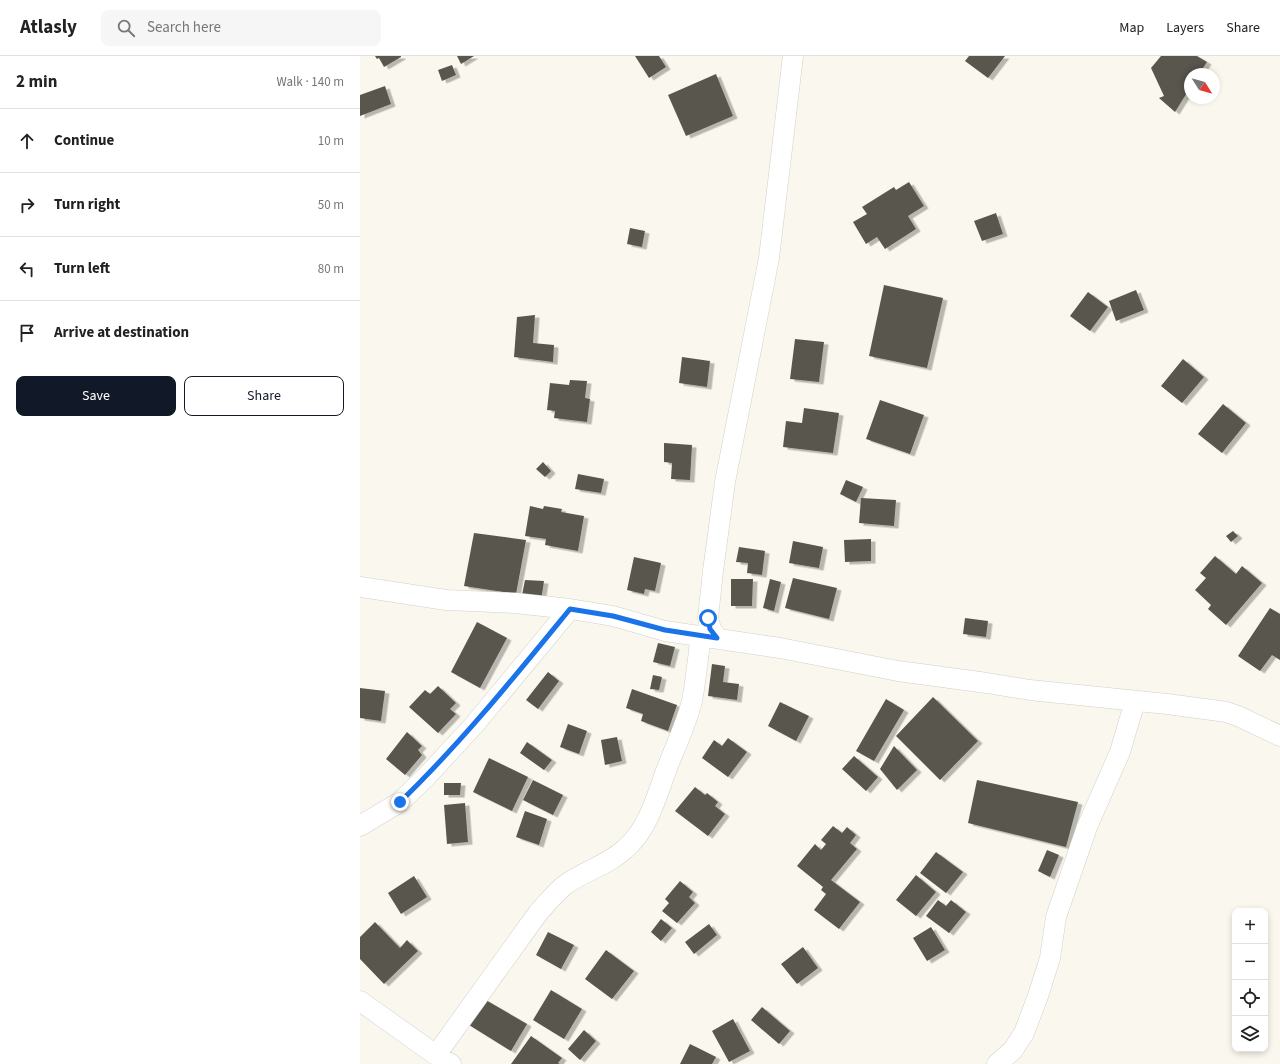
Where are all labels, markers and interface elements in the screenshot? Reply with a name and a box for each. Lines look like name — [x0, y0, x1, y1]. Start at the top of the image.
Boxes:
search box — [101, 10, 381, 46]
text: Atlasly — [20, 14, 77, 41]
icon: search — [115, 17, 137, 39]
text: Search here — [147, 17, 221, 38]
text: Map — [1119, 18, 1144, 38]
text: Layers — [1166, 18, 1204, 38]
text: Share — [1226, 18, 1260, 38]
north arrow — [1184, 68, 1220, 104]
text: 2 min — [16, 70, 57, 94]
text: Walk · 140 m — [276, 73, 344, 91]
icon: ahead — [16, 130, 38, 152]
text: Continue — [54, 130, 114, 151]
text: 10 m — [318, 132, 344, 150]
icon: right — [16, 194, 38, 216]
text: Turn right — [54, 194, 120, 215]
text: 50 m — [318, 196, 344, 214]
icon: left — [16, 258, 38, 280]
text: Turn left — [54, 258, 110, 279]
text: 80 m — [318, 260, 344, 278]
icon: arrive — [16, 322, 38, 344]
text: Arrive at destination — [54, 322, 189, 343]
button: Save — [16, 376, 176, 416]
button: Share — [184, 376, 344, 416]
route start — [699, 609, 717, 627]
route end — [391, 793, 409, 811]
map controls — [1232, 908, 1268, 1052]
button: + — [1232, 908, 1268, 944]
button: − — [1232, 944, 1268, 980]
button: locate — [1232, 980, 1268, 1016]
button: layers — [1232, 1016, 1268, 1052]

